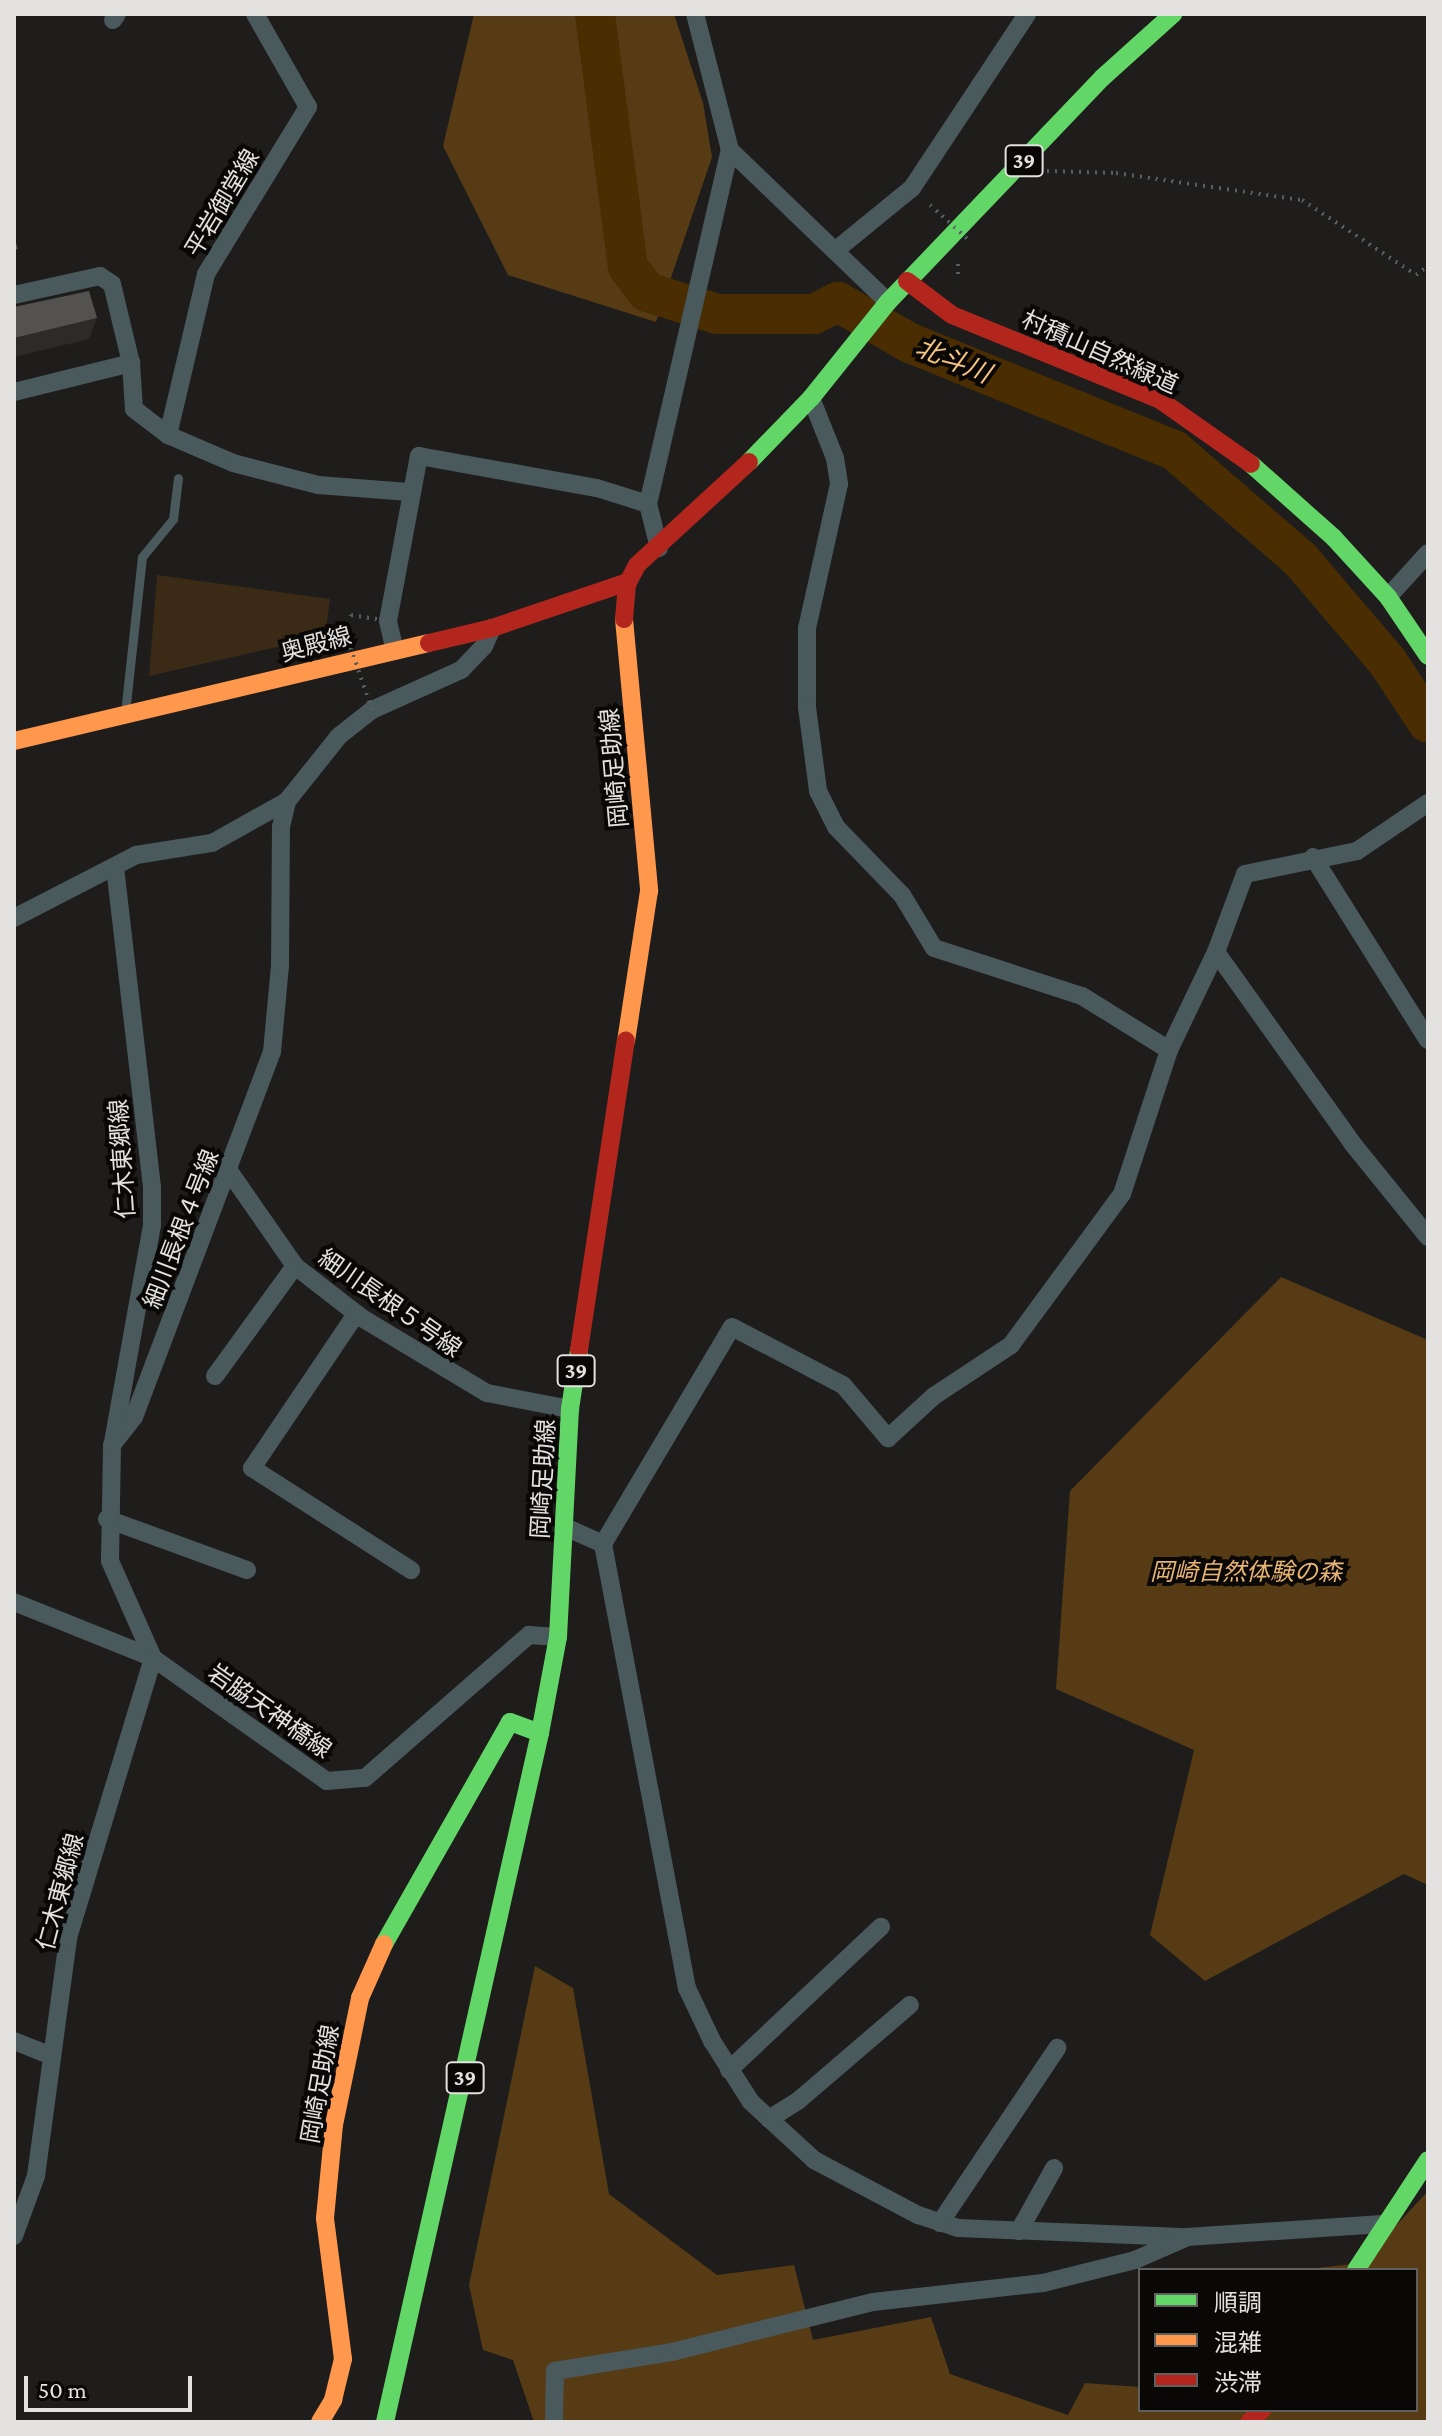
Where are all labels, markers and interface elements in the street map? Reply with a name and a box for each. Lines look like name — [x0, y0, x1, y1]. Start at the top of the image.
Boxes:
road number: 39 — [1004, 143, 1044, 179]
street label: 平岩御堂線 — [179, 144, 265, 262]
street label: 村積山自然緑道 — [1017, 305, 1183, 399]
water label: 北斗川 — [911, 332, 995, 390]
street label: 奥殿線 — [277, 621, 355, 667]
street label: 岡崎足助線 — [594, 707, 634, 829]
street label: 仁木東郷線 — [103, 1098, 141, 1220]
street label: 細川長根４号線 — [137, 1145, 225, 1313]
street label: 細川長根５号線 — [313, 1243, 467, 1363]
road number: 39 — [556, 1353, 596, 1389]
street label: 岡崎足助線 — [525, 1418, 561, 1540]
park label: 岡崎自然体験の森 — [1150, 1558, 1342, 1586]
street label: 岩脇天神橋線 — [203, 1658, 337, 1764]
street label: 仁木東郷線 — [31, 1830, 89, 1954]
street label: 岡崎足助線 — [295, 2022, 345, 2146]
road number: 39 — [445, 2060, 485, 2096]
legend — [1138, 2268, 1418, 2412]
text: 順調 — [1214, 2289, 1262, 2316]
text: 混雑 — [1214, 2329, 1262, 2356]
scale bar — [28, 2360, 196, 2410]
text: 渋滞 — [1214, 2369, 1262, 2396]
text: 50 m — [38, 2376, 87, 2403]

